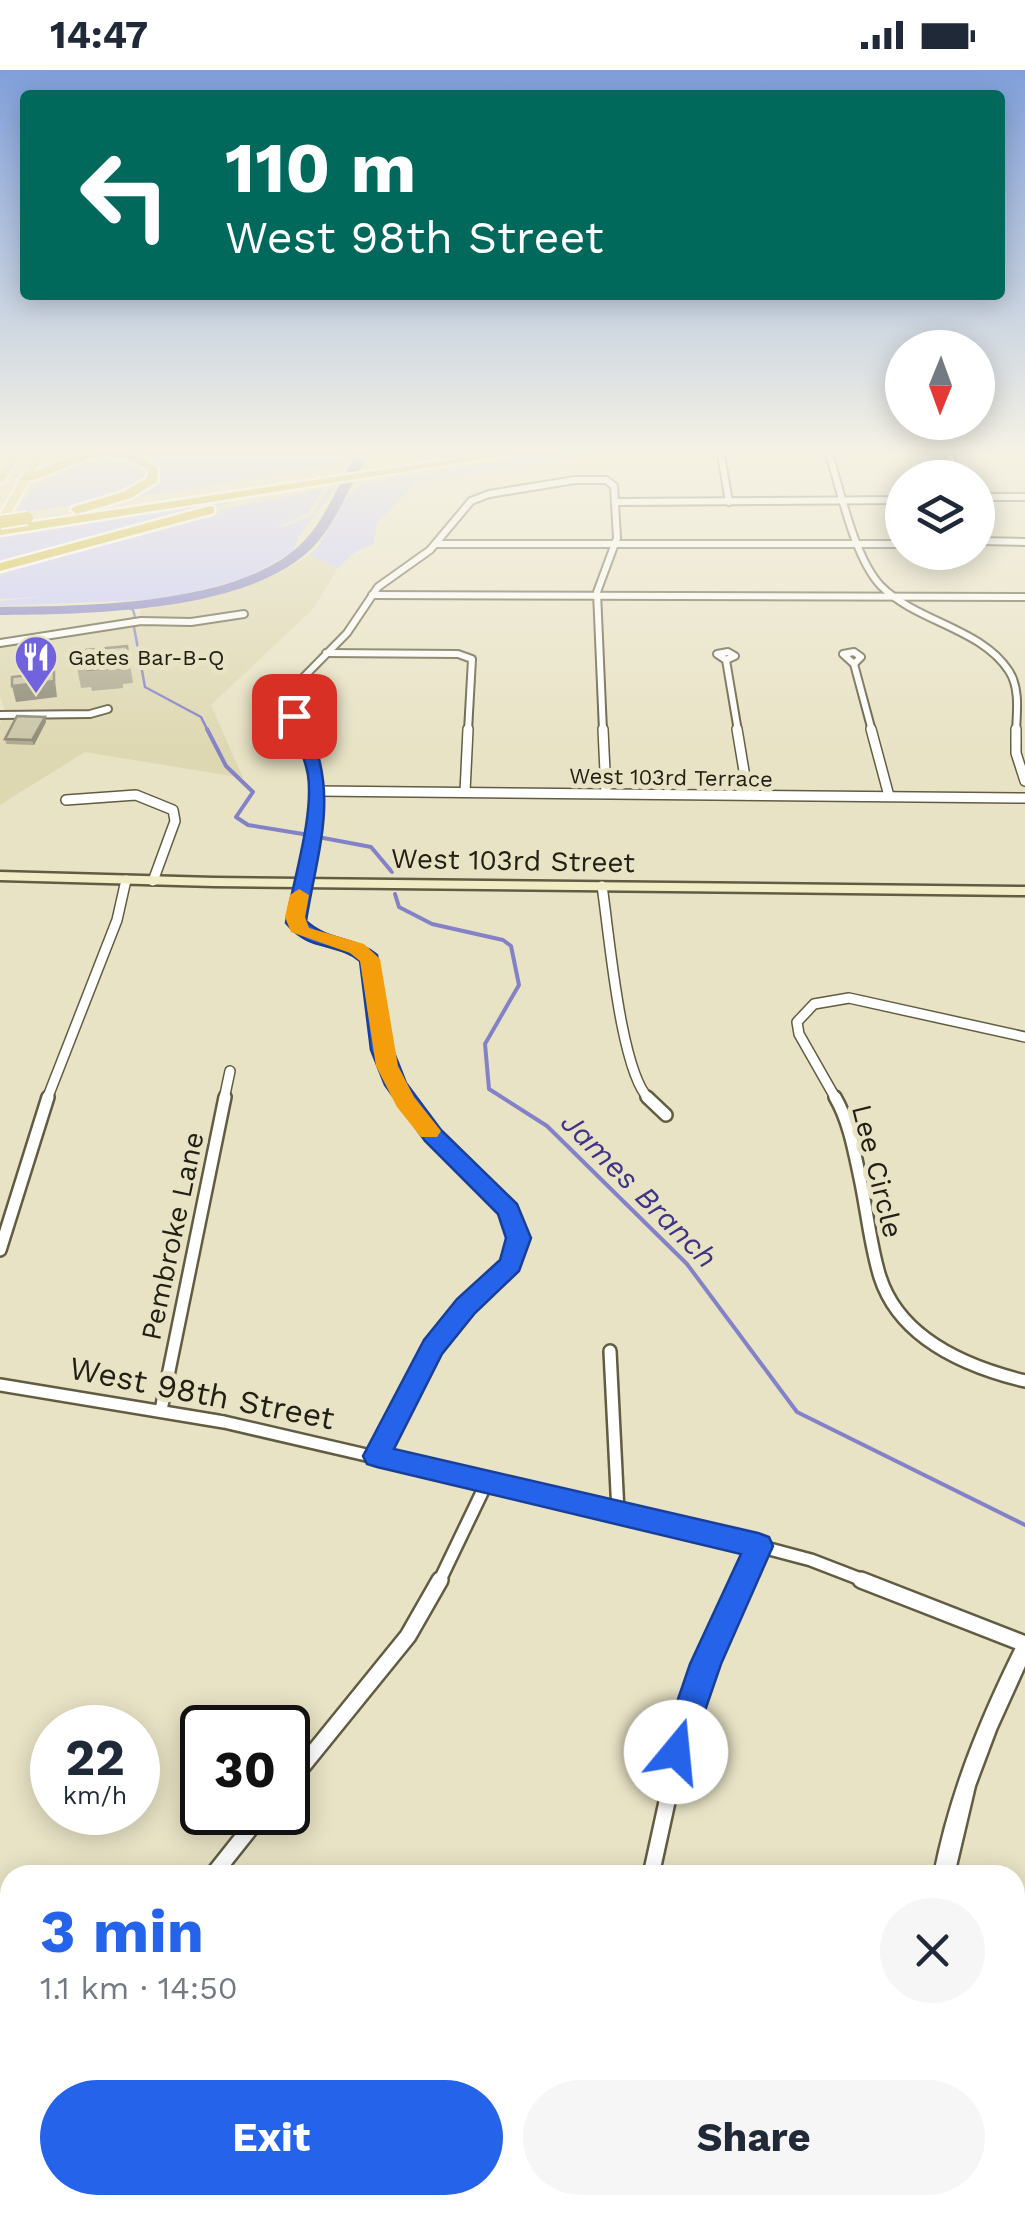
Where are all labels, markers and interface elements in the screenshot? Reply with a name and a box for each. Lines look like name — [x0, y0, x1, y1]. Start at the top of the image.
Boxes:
text: 14:47 — [50, 13, 148, 57]
text: 110 m — [225, 127, 416, 209]
icon: left — [60, 130, 190, 260]
text: West 98th Street — [225, 211, 604, 264]
north arrow — [885, 330, 995, 440]
map controls — [885, 330, 995, 570]
button: layers — [885, 460, 995, 570]
restaurant icon: Gates Bar-B-Q — [13, 634, 59, 695]
place label: Gates Bar-B-Q — [68, 645, 224, 670]
pin — [252, 674, 337, 759]
icon: arrive — [267, 689, 322, 744]
street label: West 103rd Terrace — [569, 763, 773, 792]
street label: West 103rd Street — [391, 842, 636, 879]
street label: Lee Circle — [845, 1101, 910, 1241]
water label: James Branch — [554, 1104, 725, 1275]
street label: Pembroke Lane — [134, 1129, 211, 1343]
street label: West 98th Street — [66, 1349, 338, 1437]
position arrow — [624, 1700, 728, 1804]
speed limit sign: 30 — [180, 1705, 310, 1835]
text: 22 — [65, 1728, 125, 1787]
text: km/h — [63, 1781, 127, 1810]
text: 3 min — [40, 1896, 204, 1967]
button: close — [880, 1898, 985, 2003]
text: 1.1 km · 14:50 — [40, 1969, 238, 2007]
button: Exit — [40, 2080, 503, 2195]
button: Share — [523, 2080, 985, 2195]

